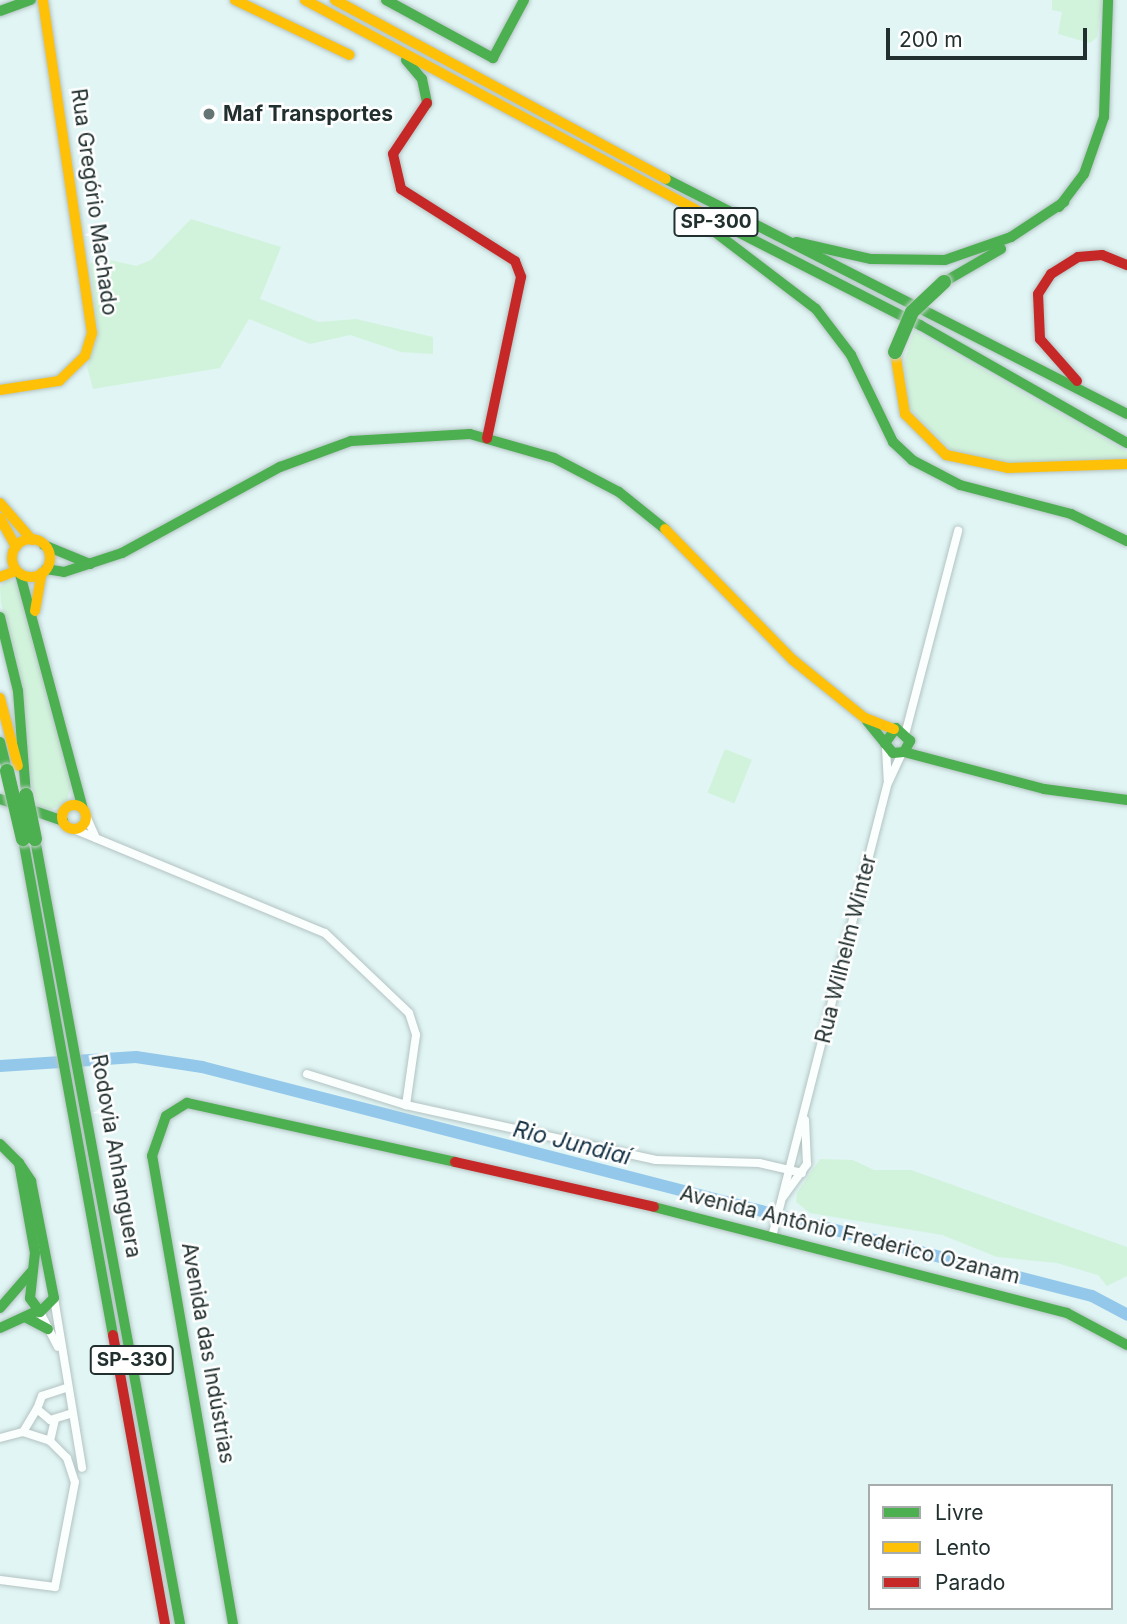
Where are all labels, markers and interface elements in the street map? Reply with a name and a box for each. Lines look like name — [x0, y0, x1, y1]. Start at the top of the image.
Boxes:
scale bar — [889, 14, 1090, 58]
text: 200 m — [899, 27, 963, 52]
street label: Rua Gregório Machado — [66, 87, 122, 317]
place label: Maf Transportes — [223, 101, 393, 127]
marker: Maf Transportes — [201, 106, 217, 122]
road number: SP-300 — [672, 206, 760, 238]
street label: Rua Wilhelm Winter — [810, 852, 882, 1046]
street label: Rodovia Anhanguera — [86, 1052, 146, 1260]
water label: Rio Jundiaí — [510, 1115, 634, 1171]
street label: Avenida Antônio Frederico Ozanam — [677, 1181, 1023, 1289]
street label: Avenida das Indústrias — [176, 1241, 240, 1465]
road number: SP-330 — [88, 1344, 176, 1376]
legend — [868, 1484, 1113, 1610]
text: Livre — [935, 1500, 984, 1525]
text: Lento — [935, 1535, 991, 1560]
text: Parado — [935, 1570, 1005, 1595]

